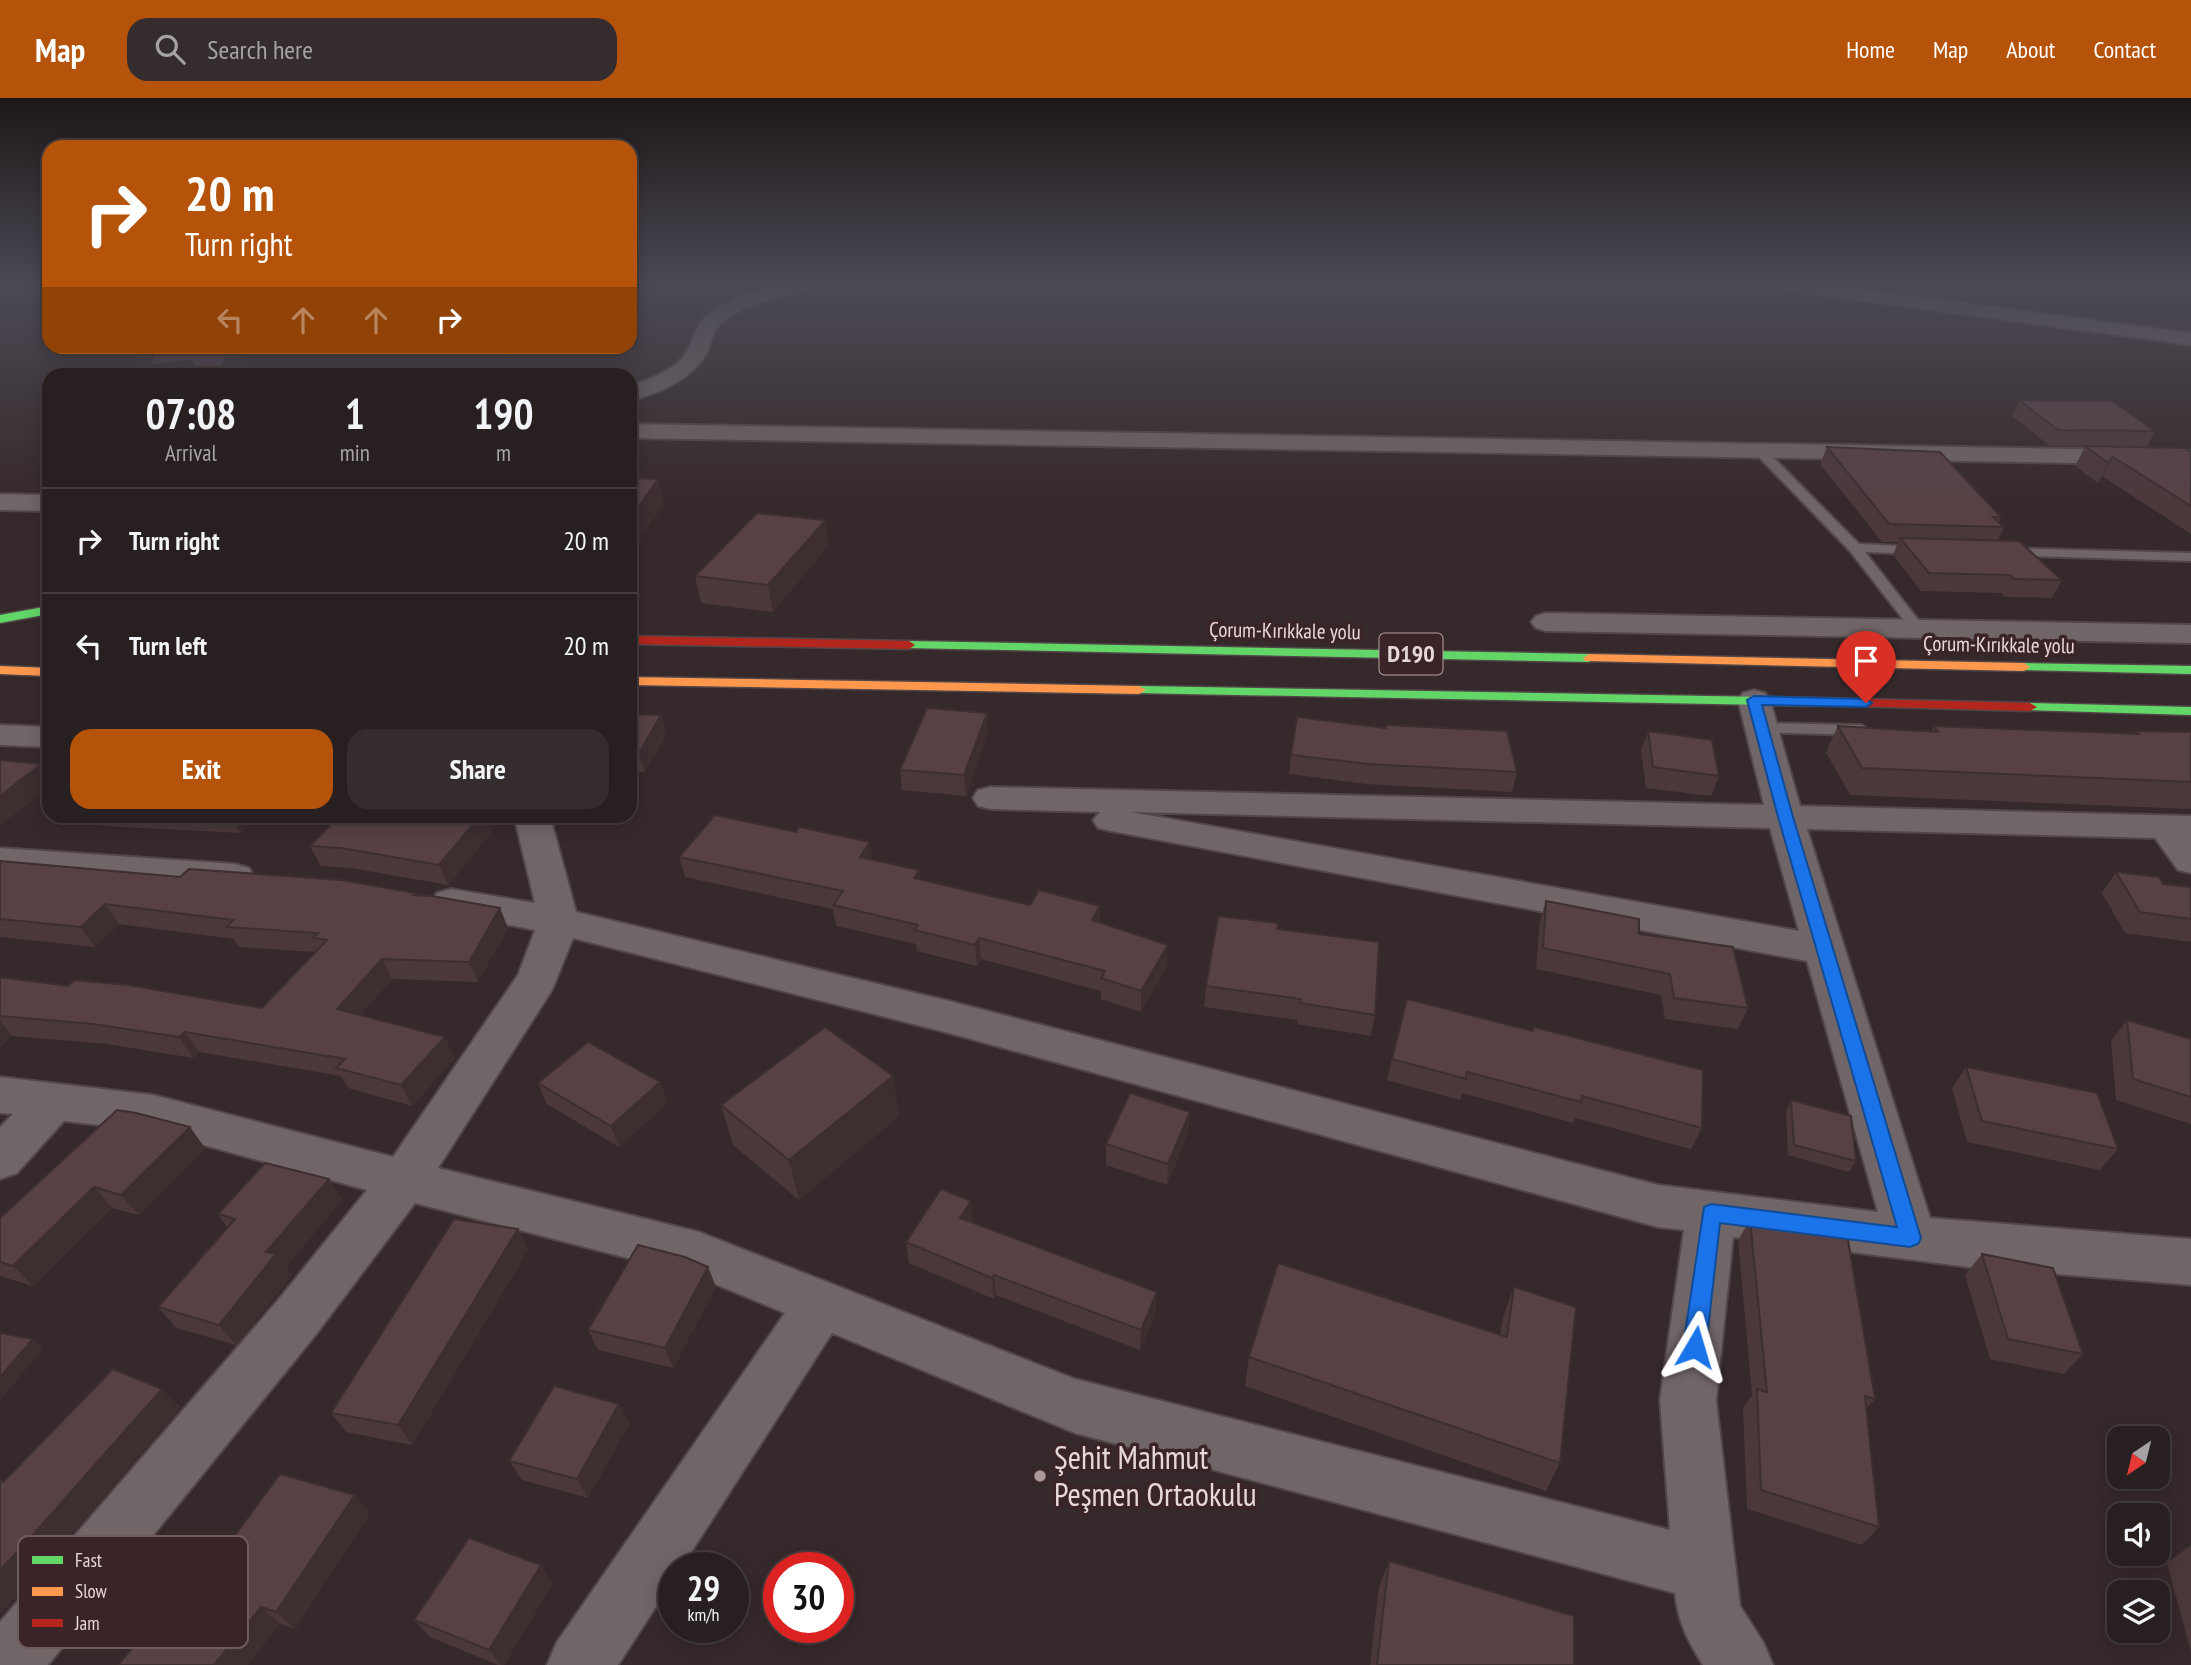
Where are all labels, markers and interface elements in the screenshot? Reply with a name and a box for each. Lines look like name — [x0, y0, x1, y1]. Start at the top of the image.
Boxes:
search box — [127, 18, 617, 81]
text: Map — [35, 28, 85, 71]
icon: search — [151, 30, 189, 68]
text: Search here — [207, 33, 313, 66]
text: Home — [1846, 34, 1895, 65]
text: Map — [1933, 34, 1968, 65]
text: About — [2006, 34, 2055, 65]
text: Contact — [2093, 34, 2156, 65]
text: 20 m — [185, 161, 274, 225]
icon: right — [70, 168, 161, 259]
text: Turn right — [185, 223, 293, 265]
icon: left — [211, 301, 249, 339]
icon: ahead — [284, 301, 322, 339]
icon: ahead — [357, 301, 395, 339]
icon: right — [430, 301, 468, 339]
text: 07:08 — [145, 386, 236, 441]
text: 1 — [345, 386, 365, 441]
text: 190 — [473, 386, 534, 441]
text: Arrival — [165, 438, 217, 467]
text: min — [340, 438, 370, 467]
text: m — [496, 438, 511, 467]
icon: right — [70, 522, 108, 560]
text: Turn right — [129, 524, 220, 557]
text: 20 m — [563, 524, 609, 557]
street label: Çorum-Kırıkkale yolu — [1209, 616, 1361, 645]
icon: left — [70, 627, 108, 665]
text: Turn left — [129, 629, 207, 662]
text: 20 m — [563, 629, 609, 662]
street label: Çorum-Kırıkkale yolu — [1923, 630, 2075, 659]
pin — [1836, 631, 1896, 703]
road number: D190 — [1380, 634, 1442, 674]
icon: arrive — [1847, 642, 1885, 680]
button: Exit — [70, 729, 333, 809]
button: Share — [347, 729, 609, 809]
position arrow — [1658, 1310, 1732, 1384]
north arrow — [2107, 1426, 2170, 1489]
map controls — [2107, 1426, 2170, 1643]
place label: Şehit Mahmut Peşmen Ortaokulu — [1054, 1436, 1257, 1515]
marker: Şehit Mahmut Peşmen Ortaokulu — [1032, 1468, 1048, 1484]
button: sound — [2107, 1503, 2170, 1566]
legend — [18, 1536, 248, 1648]
text: Fast — [75, 1548, 103, 1572]
speed limit sign: 30 — [763, 1552, 854, 1643]
text: 29 — [687, 1565, 720, 1611]
text: Slow — [75, 1579, 108, 1603]
button: layers — [2107, 1580, 2170, 1643]
text: km/h — [688, 1603, 719, 1626]
text: Jam — [74, 1611, 100, 1635]

